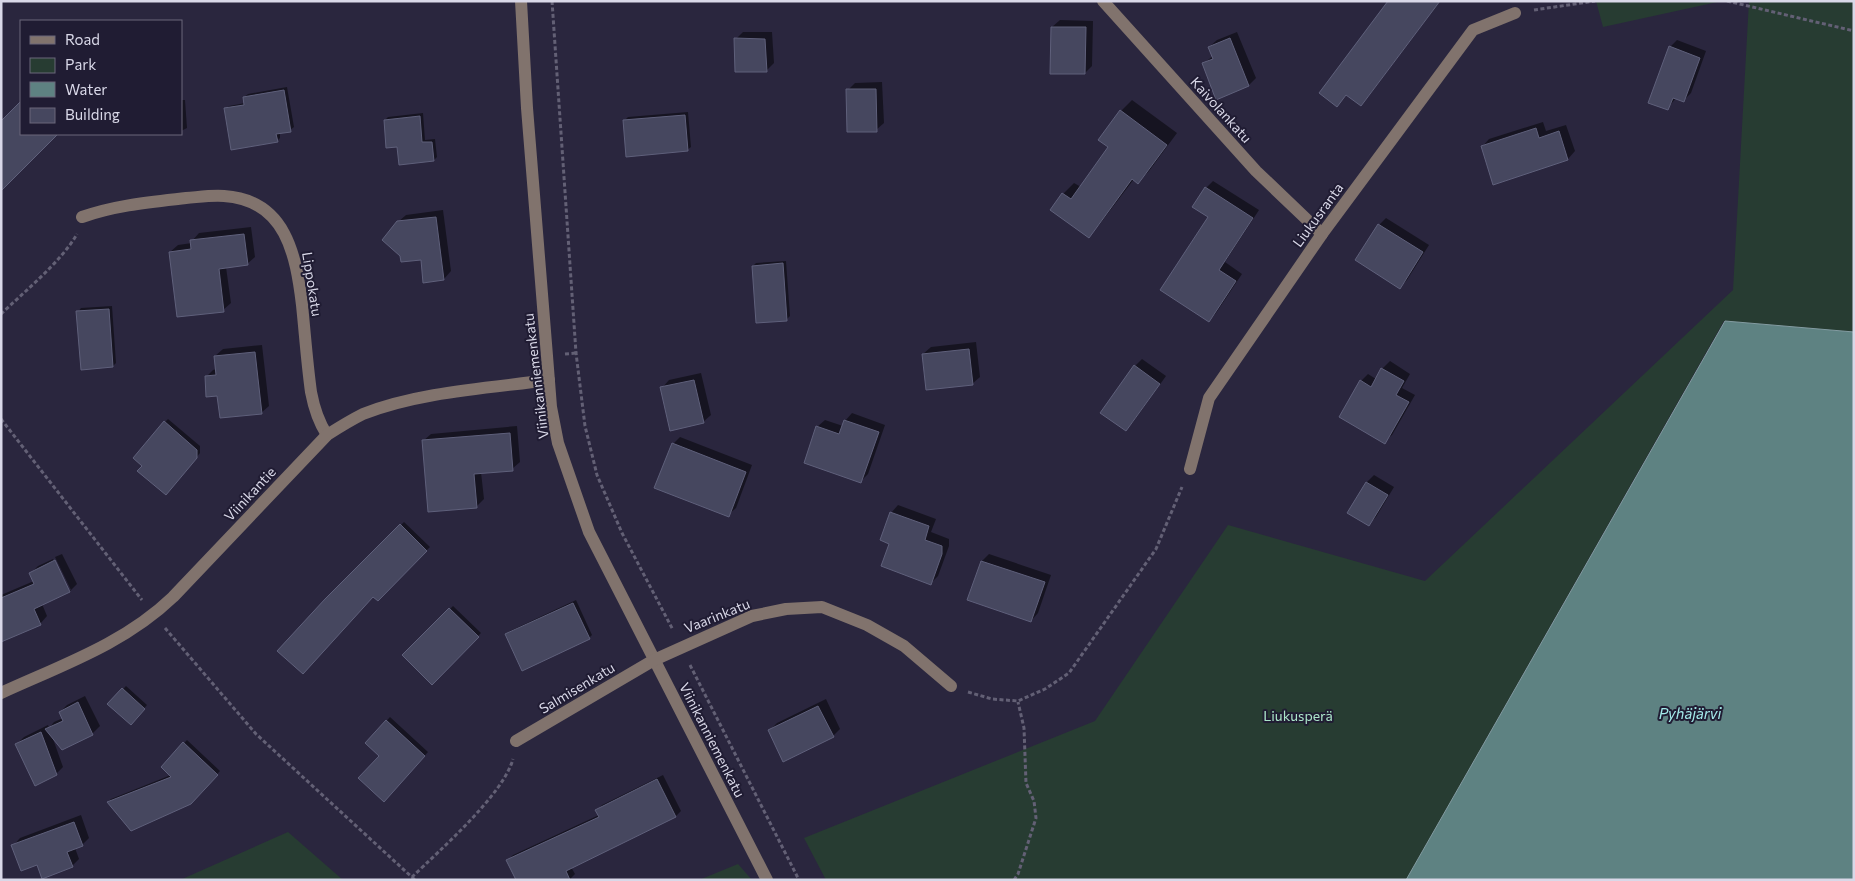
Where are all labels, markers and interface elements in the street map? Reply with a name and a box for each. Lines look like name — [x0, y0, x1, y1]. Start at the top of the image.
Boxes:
legend — [20, 20, 182, 135]
text: Road — [65, 30, 100, 48]
text: Park — [65, 55, 96, 73]
street label: Kaivolankatu — [1187, 73, 1255, 146]
text: Water — [65, 80, 107, 98]
text: Building — [65, 105, 120, 123]
street label: Liukusranta — [1289, 179, 1347, 250]
street label: Lippokatu — [299, 250, 326, 317]
street label: Viinikanniemenkatu — [519, 312, 552, 440]
street label: Viinikantie — [220, 463, 279, 524]
street label: Vaarinkatu — [682, 595, 752, 636]
street label: Salmisenkatu — [536, 658, 618, 717]
street label: Viinikanniemenkatu — [676, 680, 749, 800]
water label: Pyhäjärvi — [1659, 704, 1722, 722]
park label: Liukusperä — [1263, 707, 1333, 724]

